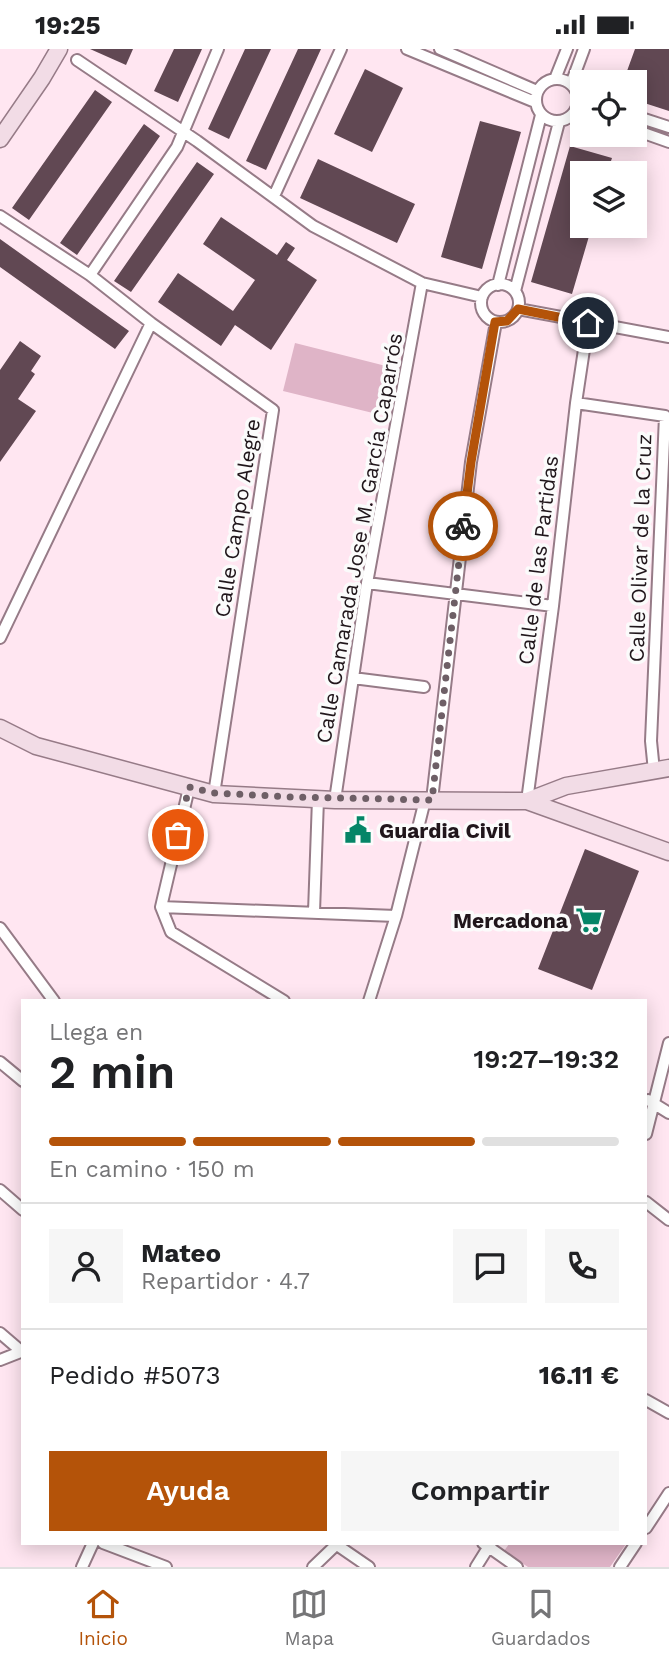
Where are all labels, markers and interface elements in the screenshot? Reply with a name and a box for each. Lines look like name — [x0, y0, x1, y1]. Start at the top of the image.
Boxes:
text: 19:25 — [35, 10, 101, 40]
map controls — [570, 70, 647, 238]
button: locate — [570, 70, 647, 147]
button: layers — [570, 161, 647, 238]
pin — [558, 293, 618, 353]
icon: home — [569, 304, 607, 342]
street label: Calle Camarada Jose M. García Caparrós — [311, 331, 407, 745]
street label: Calle Campo Alegre — [209, 417, 265, 619]
street label: Calle Olivar de la Cruz — [624, 433, 656, 663]
street label: Calle de las Partidas — [513, 454, 563, 666]
courier — [428, 491, 498, 561]
icon: bike — [444, 507, 482, 545]
pin — [148, 805, 208, 865]
public building icon: Guardia Civil — [343, 815, 373, 845]
icon: bag — [159, 816, 197, 854]
place label: Guardia Civil — [379, 818, 511, 843]
supermarket icon: Mercadona — [574, 905, 604, 935]
place label: Mercadona — [453, 908, 569, 933]
text: Llega en — [49, 1019, 143, 1046]
text: 19:27–19:32 — [474, 1044, 619, 1074]
text: 2 min — [49, 1045, 175, 1099]
text: En camino · 150 m — [49, 1156, 255, 1183]
button: person — [49, 1229, 123, 1303]
button: chat — [453, 1229, 527, 1303]
button: phone — [545, 1229, 619, 1303]
text: Mateo — [141, 1238, 221, 1268]
text: Repartidor · 4.7 — [141, 1268, 310, 1295]
text: Pedido #5073 — [49, 1360, 221, 1390]
text: 16.11 € — [539, 1360, 619, 1390]
button: Ayuda — [49, 1451, 327, 1531]
button: Compartir — [341, 1451, 619, 1531]
tab: Inicio — [78, 1585, 128, 1650]
tab: Mapa — [285, 1585, 334, 1650]
tab: Guardados — [491, 1585, 591, 1650]

